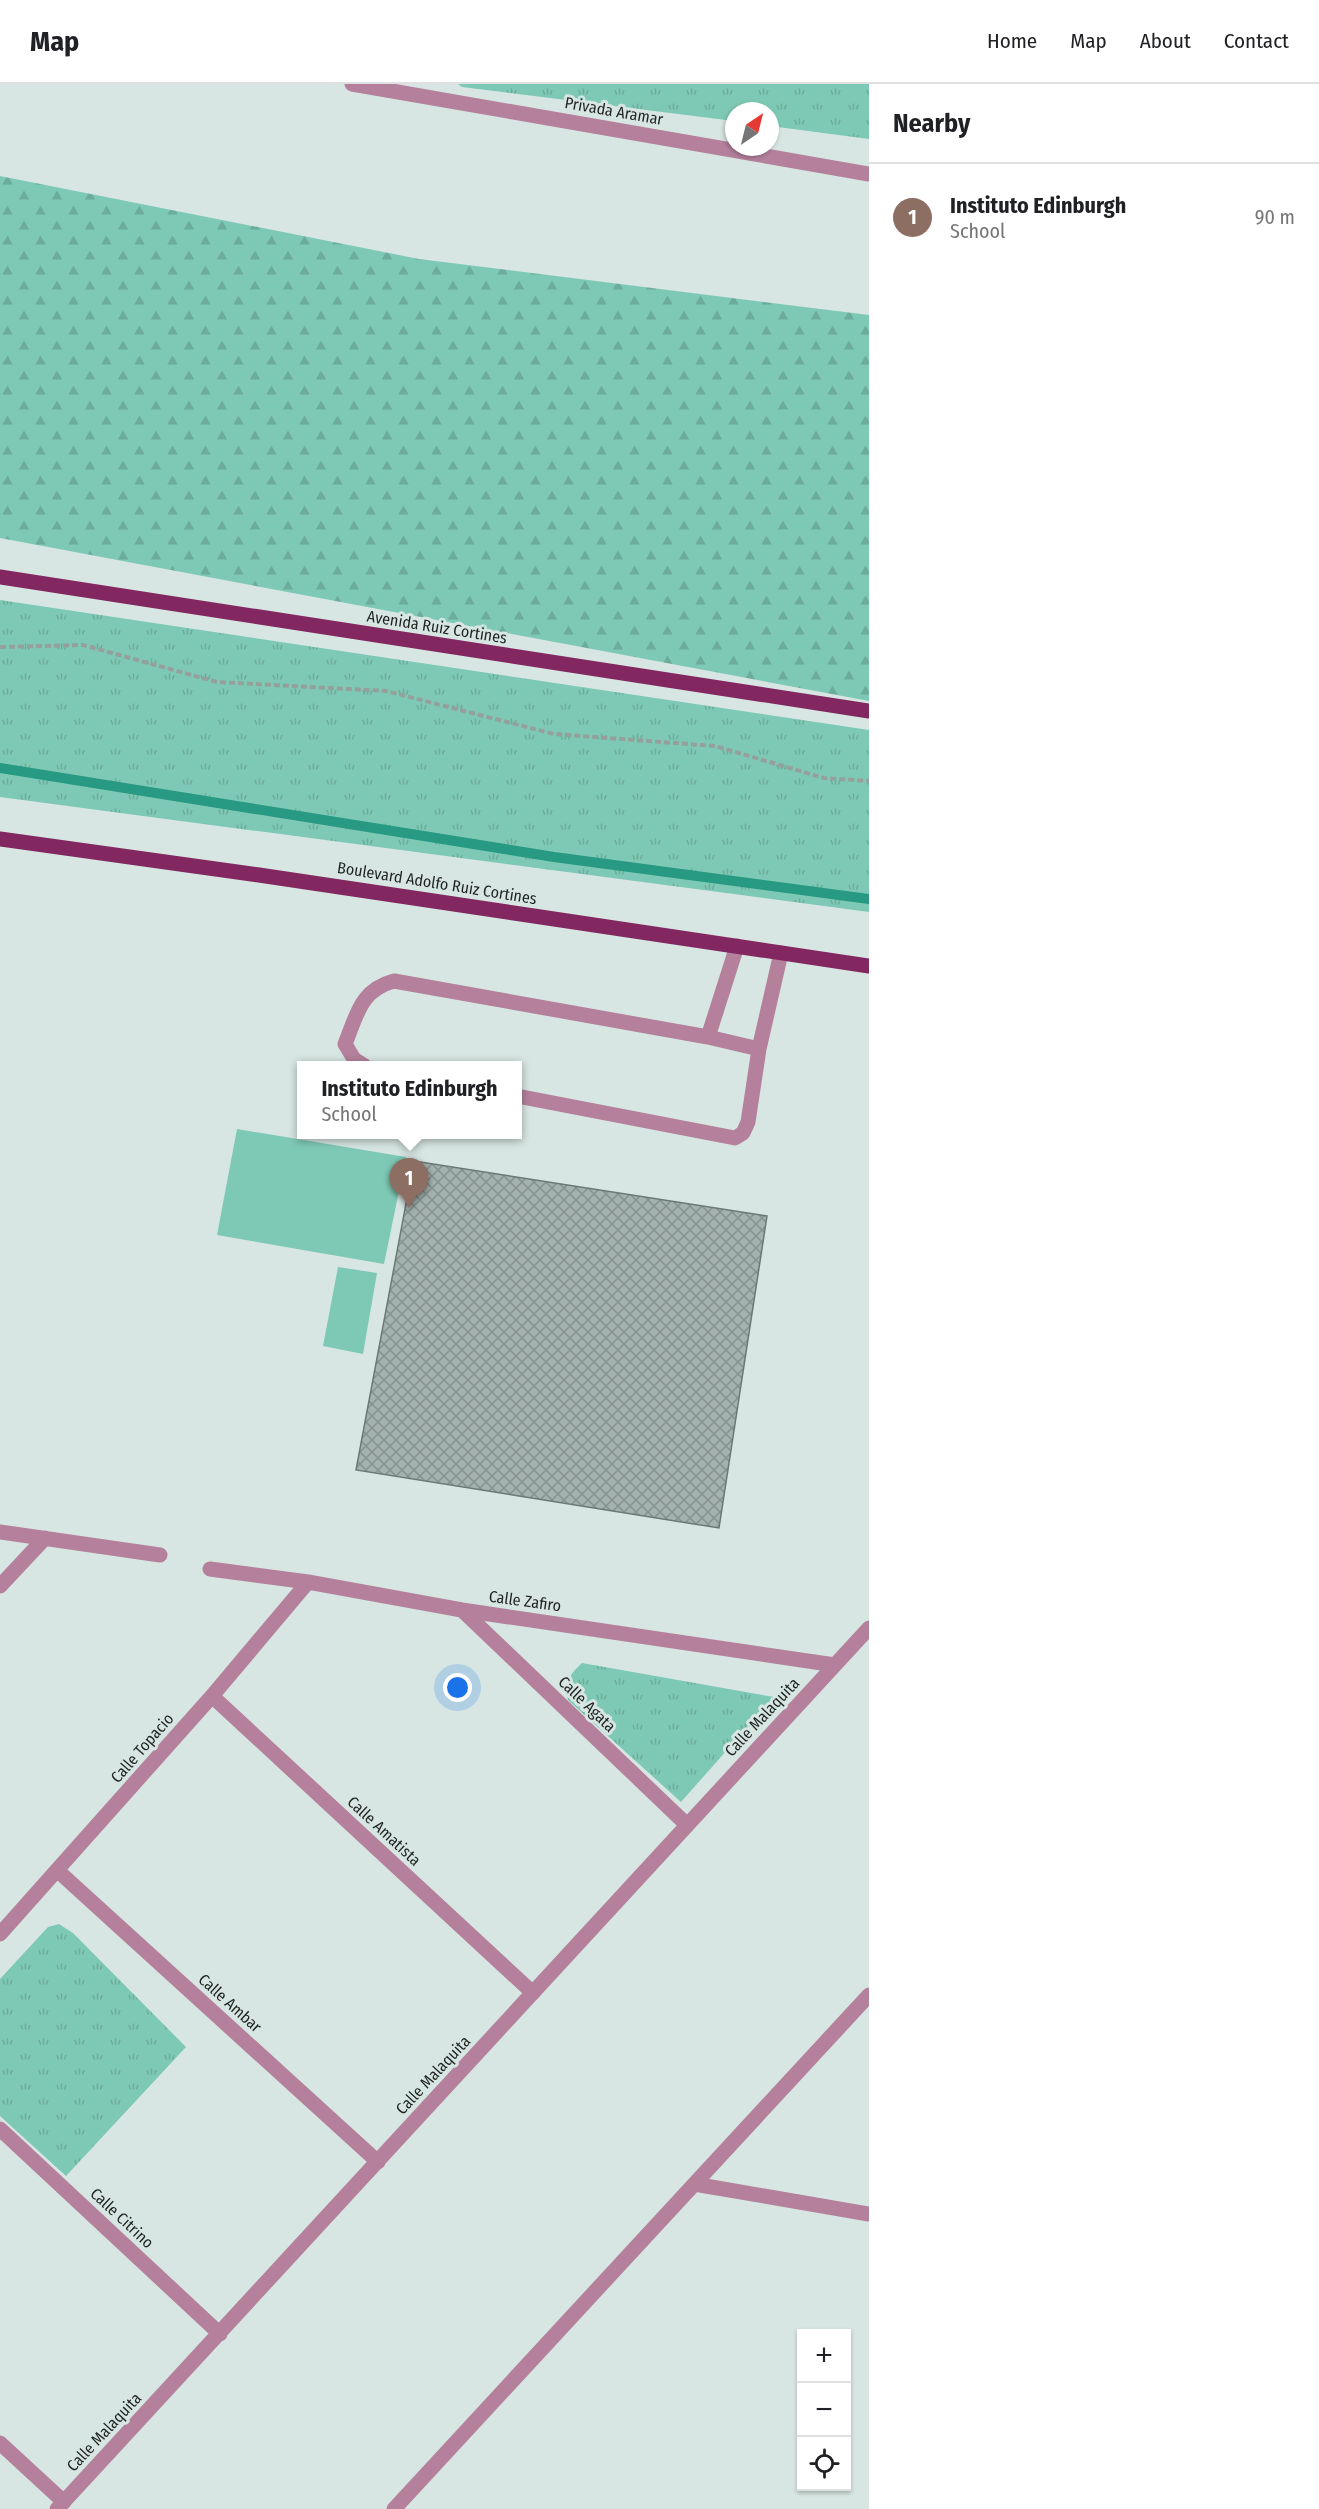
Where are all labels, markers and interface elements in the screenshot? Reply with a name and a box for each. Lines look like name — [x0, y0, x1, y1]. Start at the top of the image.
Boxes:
text: Map — [30, 25, 79, 58]
text: Home — [987, 28, 1037, 54]
text: Map — [1070, 28, 1107, 54]
text: About — [1140, 28, 1191, 54]
text: Contact — [1224, 28, 1289, 54]
street label: Privada Aramar — [563, 93, 665, 129]
north arrow — [725, 102, 779, 156]
text: Nearby — [893, 108, 970, 139]
text: Instituto Edinburgh — [950, 192, 1126, 219]
text: 1 — [908, 205, 917, 229]
text: 90 m — [1255, 205, 1295, 229]
text: School — [950, 219, 1005, 243]
street label: Avenida Ruiz Cortines — [366, 607, 509, 647]
street label: Boulevard Adolfo Ruiz Cortines — [336, 858, 538, 908]
popup — [297, 1061, 522, 1139]
text: Instituto Edinburgh — [321, 1075, 498, 1102]
text: School — [321, 1102, 377, 1126]
pin: 1 — [390, 1158, 428, 1208]
street label: Calle Zafiro — [488, 1587, 562, 1615]
street label: Calle Agata — [554, 1672, 620, 1736]
your location — [443, 1673, 472, 1702]
street label: Calle Malaquita — [721, 1674, 803, 1760]
street label: Calle Topacio — [107, 1709, 177, 1787]
street label: Calle Amatista — [343, 1792, 425, 1870]
street label: Calle Ambar — [195, 1970, 266, 2036]
street label: Calle Malaquita — [392, 2032, 474, 2118]
street label: Calle Citrino — [86, 2184, 158, 2252]
map controls — [797, 2329, 851, 2491]
button: + — [797, 2329, 851, 2383]
button: − — [797, 2383, 851, 2437]
street label: Calle Malaquita — [63, 2389, 145, 2475]
button: locate — [797, 2437, 851, 2491]

